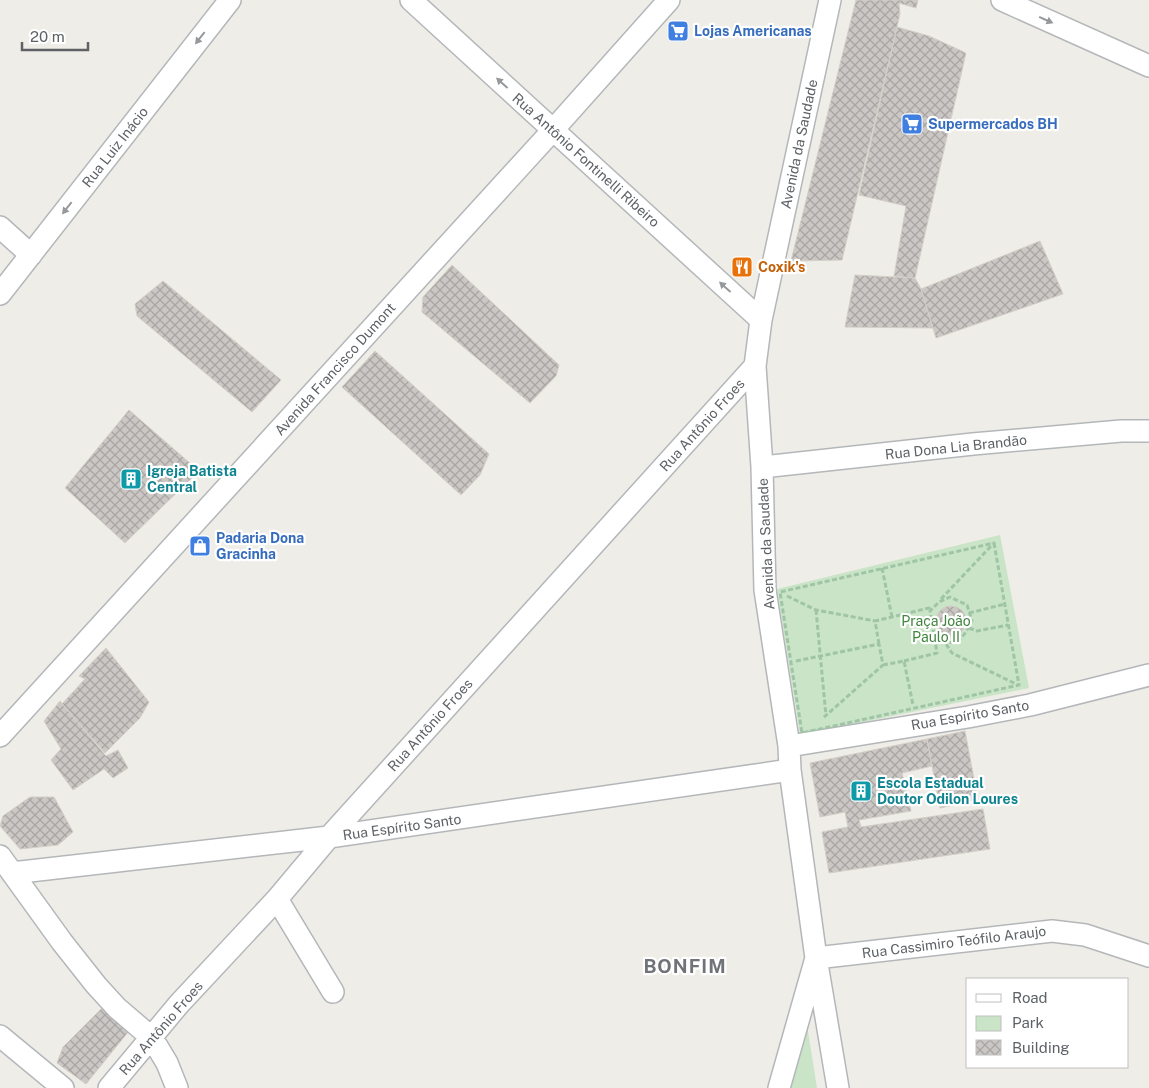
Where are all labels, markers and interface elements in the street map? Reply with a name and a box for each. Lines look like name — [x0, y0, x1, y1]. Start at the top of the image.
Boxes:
one-way arrow — [1039, 16, 1053, 24]
supermarket icon: Lojas Americanas — [666, 19, 690, 43]
scale bar — [22, 20, 89, 52]
place label: Lojas Americanas — [694, 23, 812, 39]
text: 20 m — [30, 28, 65, 45]
one-way arrow — [194, 32, 205, 45]
one-way arrow — [496, 77, 508, 89]
street label: Avenida da Saudade — [777, 78, 821, 210]
street label: Rua Antônio Fontinelli Ribeiro — [509, 90, 663, 230]
street label: Rua Luiz Inácio — [79, 104, 151, 190]
supermarket icon: Supermercados BH — [900, 112, 924, 136]
place label: Supermercados BH — [928, 116, 1058, 132]
one-way arrow — [62, 201, 73, 214]
restaurant icon: Coxik's — [730, 255, 754, 279]
place label: Coxik's — [758, 259, 805, 275]
one-way arrow — [719, 281, 731, 293]
street label: Avenida Francisco Dumont — [271, 300, 399, 438]
street label: Rua Antônio Froes — [656, 375, 748, 475]
street label: Rua Dona Lia Brandão — [884, 432, 1028, 462]
place label: Igreja Batista Central — [147, 463, 237, 495]
building icon: Igreja Batista Central — [119, 467, 143, 491]
street label: Avenida da Saudade — [755, 478, 777, 610]
place label: Padaria Dona Gracinha — [216, 530, 304, 562]
shop icon: Padaria Dona Gracinha — [188, 534, 212, 558]
park label: Praça João Paulo II — [901, 613, 971, 645]
street label: Rua Antônio Froes — [384, 675, 476, 775]
street label: Rua Espírito Santo — [910, 697, 1030, 733]
place label: Escola Estadual Doutor Odilon Loures — [877, 775, 1018, 807]
building icon: Escola Estadual Doutor Odilon Loures — [849, 779, 873, 803]
street label: Rua Espírito Santo — [342, 811, 462, 843]
street label: Rua Cassimiro Teófilo Araujo — [861, 923, 1047, 961]
district label: BONFIM — [643, 955, 727, 977]
street label: Rua Antônio Froes — [116, 978, 206, 1078]
legend — [966, 978, 1129, 1068]
text: Road — [1012, 989, 1048, 1006]
text: Park — [1012, 1014, 1044, 1031]
text: Building — [1012, 1039, 1070, 1056]

